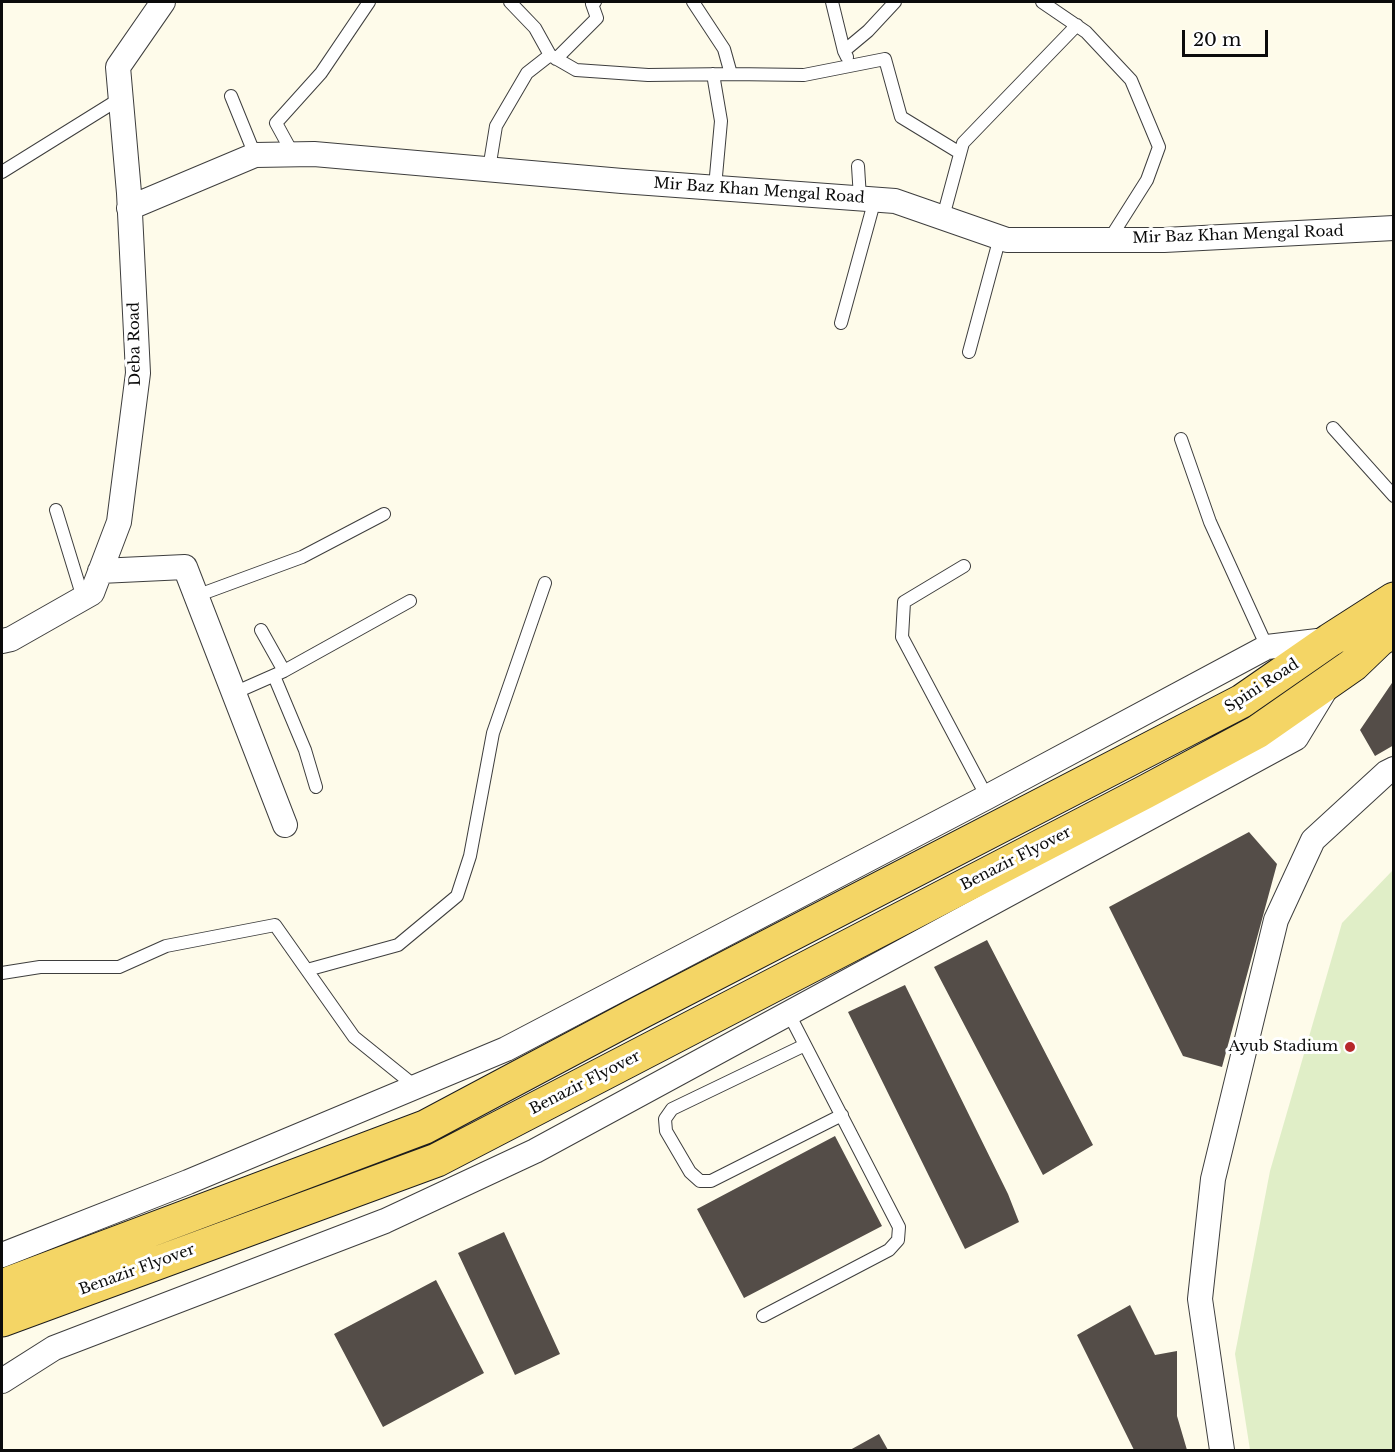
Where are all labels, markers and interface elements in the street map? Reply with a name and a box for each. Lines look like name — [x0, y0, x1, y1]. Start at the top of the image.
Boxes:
scale bar — [1185, 18, 1270, 56]
text: 20 m — [1193, 29, 1241, 51]
street label: Mir Baz Khan Mengal Road — [653, 175, 865, 207]
street label: Mir Baz Khan Mengal Road — [1132, 222, 1344, 248]
street label: Deba Road — [125, 302, 145, 386]
street label: Spini Road — [1222, 655, 1302, 717]
street label: Benazir Flyover — [958, 823, 1074, 895]
place label: Ayub Stadium — [1229, 1038, 1338, 1056]
marker: Ayub Stadium — [1343, 1040, 1357, 1054]
street label: Benazir Flyover — [527, 1047, 643, 1119]
street label: Benazir Flyover — [77, 1241, 197, 1299]

